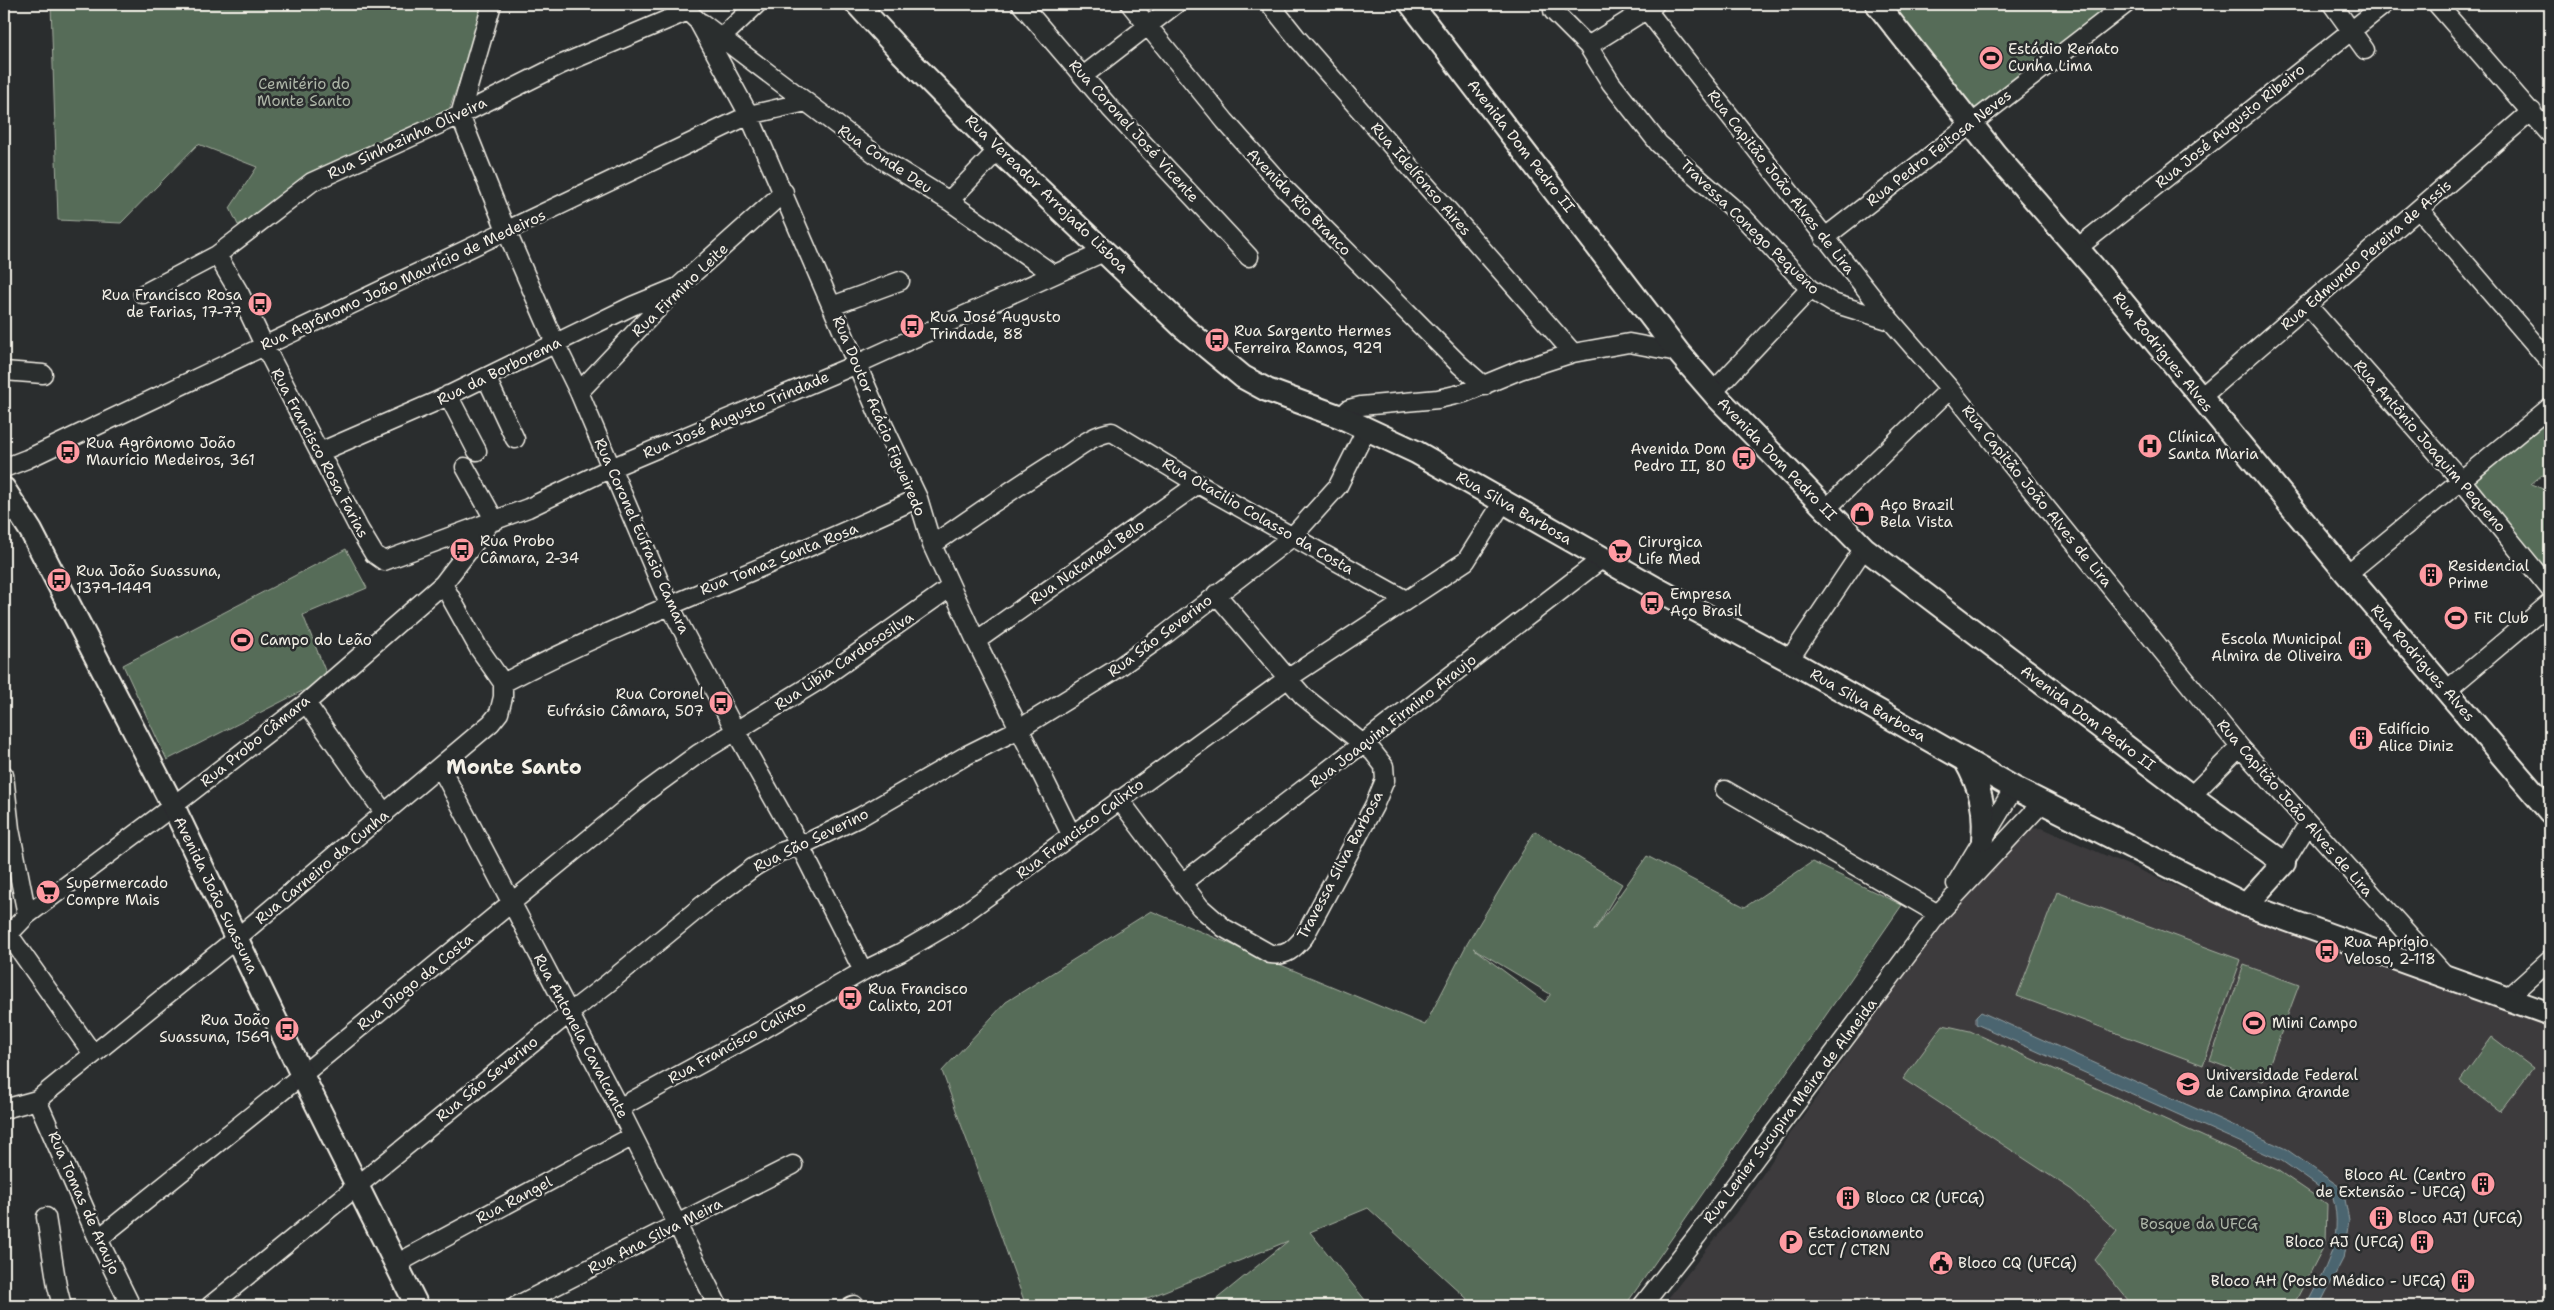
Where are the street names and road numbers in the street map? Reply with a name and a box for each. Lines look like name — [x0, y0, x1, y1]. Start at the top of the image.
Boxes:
street label: Rua Coronel José Vicente — [1065, 55, 1203, 207]
street label: Rua José Augusto Ribeiro — [2151, 59, 2309, 193]
street label: Avenida Dom Pedro II — [1463, 75, 1579, 217]
street label: Rua Pedro Feitosa Neves — [1862, 85, 2016, 211]
street label: Rua Capitão João Alves de Lira — [1703, 86, 1860, 279]
street label: Rua Sinhazinha Oliveira — [324, 92, 490, 184]
street label: Rua Vereador Arrojado Lisboa — [961, 110, 1133, 278]
street label: Rua Idelfonso Aires — [1366, 118, 1476, 240]
street label: Rua Conde Deu — [834, 120, 936, 198]
street label: Avenida Rio Branco — [1242, 144, 1356, 260]
street label: Travessa Conego Pequeno — [1676, 155, 1824, 299]
street label: Rua Edmundo Pereira de Assis — [2276, 175, 2456, 335]
street label: Rua Agrônomo João Maurício de Medeiros — [257, 205, 549, 355]
street label: Rua Firmino Leite — [627, 239, 733, 341]
street label: Rua Rodrigues Alves — [2108, 288, 2218, 416]
street label: Rua Doutor Acácio Figueiredo — [828, 313, 930, 519]
street label: Rua da Borborema — [434, 332, 565, 410]
street label: Rua Antônio Joaquim Pequeno — [2350, 356, 2510, 536]
street label: Rua Francisco Rosa Farias — [267, 365, 373, 541]
street label: Rua José Augusto Trindade — [640, 367, 832, 463]
street label: Avenida Dom Pedro II — [1713, 393, 1841, 525]
street label: Rua Capitão João Alves de Lira — [1957, 401, 2117, 592]
street label: Rua Coronel Eufrasio Camara — [590, 435, 695, 638]
street label: Rua Otacilio Colasso da Costa — [1159, 453, 1358, 579]
street label: Rua Silva Barbosa — [1452, 467, 1576, 550]
street label: Rua Natanael Belo — [1026, 515, 1148, 609]
street label: Rua Tomaz Santa Rosa — [697, 518, 861, 600]
street label: Rua São Severino — [1104, 590, 1216, 682]
street label: Rua Rodrigues Alves — [2367, 600, 2479, 726]
street label: Rua Libia Cardososilva — [771, 607, 918, 715]
street label: Rua Joaquim Firmino Araujo — [1306, 650, 1480, 792]
street label: Avenida Dom Pedro II — [2017, 661, 2159, 775]
street label: Rua Silva Barbosa — [1806, 664, 1930, 747]
street label: Rua Probo Câmara — [196, 690, 314, 791]
street label: Rua Capitão João Alves de Lira — [2213, 715, 2378, 901]
street label: Rua Francisco Calixto — [1012, 774, 1148, 884]
street label: Travessa Silva Barbosa — [1292, 787, 1388, 943]
street label: Rua São Severino — [750, 803, 872, 877]
street label: Rua Carneiro da Cunha — [251, 805, 393, 929]
street label: Avenida João Suassuna — [169, 813, 263, 977]
street label: Rua Diogo da Costa — [353, 929, 478, 1035]
street label: Rua Antonela Cavalcante — [529, 950, 633, 1122]
street label: Rua Lenier Sucupira Meira de Almeida — [1699, 994, 1882, 1228]
street label: Rua Francisco Calixto — [664, 996, 810, 1088]
street label: Rua São Severino — [432, 1032, 542, 1126]
street label: Rua Tomas de Araujo — [43, 1128, 125, 1278]
street label: Rua Rangel — [472, 1171, 556, 1228]
street label: Rua Ana Silva Meira — [584, 1193, 726, 1279]

